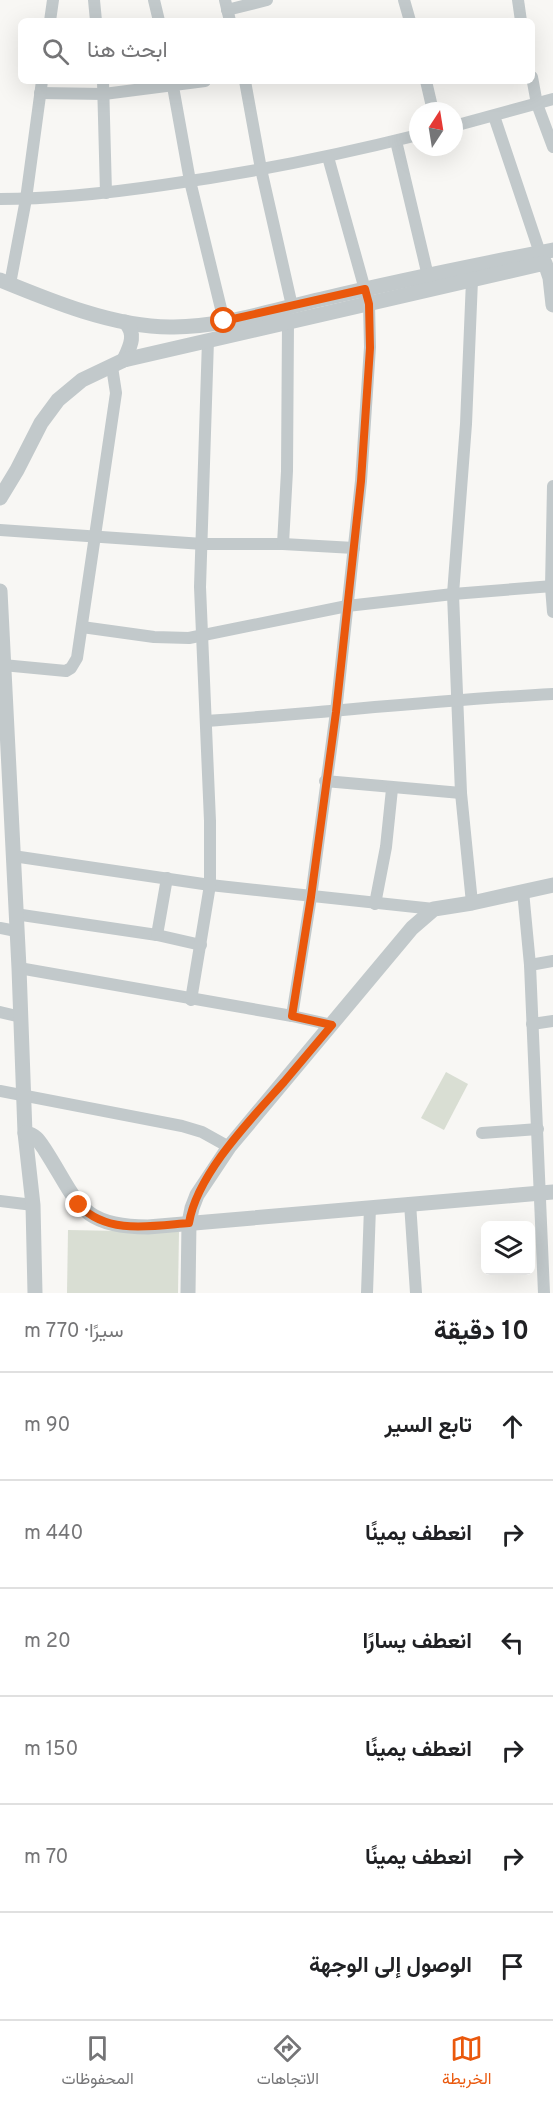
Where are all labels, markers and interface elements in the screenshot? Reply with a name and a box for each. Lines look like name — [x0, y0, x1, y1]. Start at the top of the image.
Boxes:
search box — [18, 18, 535, 84]
icon: search — [39, 35, 72, 68]
text: ابحث هنا — [87, 38, 168, 65]
north arrow — [409, 102, 463, 156]
route start — [210, 307, 236, 333]
route end — [65, 1191, 91, 1217]
map controls — [481, 1221, 535, 1275]
button: layers — [481, 1221, 535, 1275]
text: 10 دقيقة — [434, 1316, 529, 1349]
text: سيرًا · 770 m — [24, 1319, 124, 1345]
icon: ahead — [496, 1410, 529, 1443]
text: 90 m — [24, 1413, 70, 1439]
text: تابع السير — [384, 1413, 472, 1440]
icon: right — [496, 1518, 529, 1551]
text: 440 m — [24, 1521, 83, 1547]
text: انعطف يمينًا — [365, 1521, 472, 1548]
icon: left — [496, 1626, 529, 1659]
text: 20 m — [24, 1629, 71, 1655]
text: انعطف يسارًا — [362, 1629, 472, 1656]
icon: right — [496, 1734, 529, 1767]
text: 150 m — [24, 1737, 78, 1763]
text: انعطف يمينًا — [365, 1737, 472, 1764]
icon: right — [496, 1842, 529, 1875]
text: 70 m — [24, 1845, 68, 1871]
text: انعطف يمينًا — [365, 1845, 472, 1872]
icon: arrive — [496, 1950, 529, 1983]
text: الوصول إلى الوجهة — [309, 1953, 472, 1980]
tab: المحفوظات — [62, 2032, 134, 2093]
tab: الاتجاهات — [257, 2032, 319, 2093]
tab: الخريطة — [442, 2032, 491, 2093]

